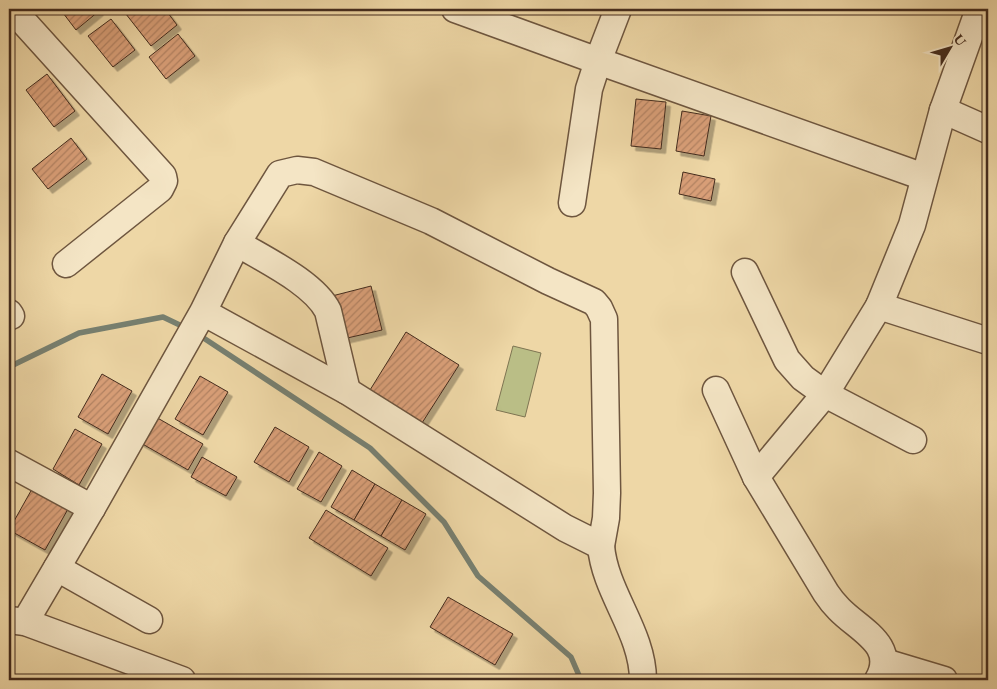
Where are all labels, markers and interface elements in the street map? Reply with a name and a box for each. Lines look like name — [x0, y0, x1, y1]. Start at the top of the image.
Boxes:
north arrow — [924, 22, 974, 72]
text: U — [950, 30, 971, 50]

